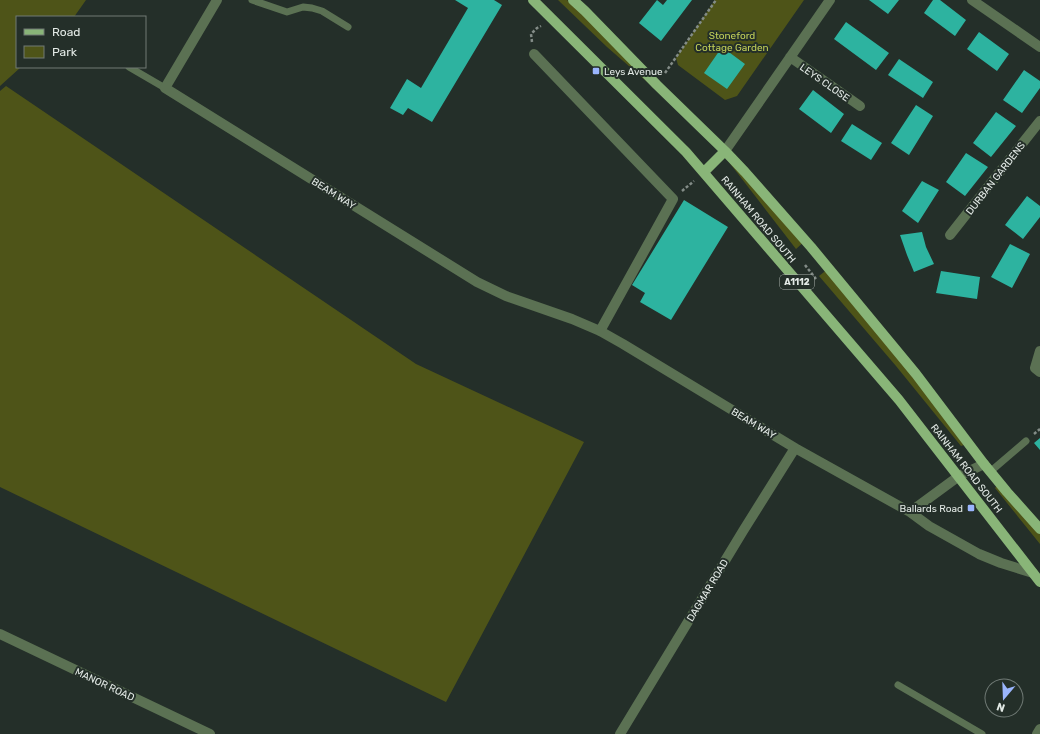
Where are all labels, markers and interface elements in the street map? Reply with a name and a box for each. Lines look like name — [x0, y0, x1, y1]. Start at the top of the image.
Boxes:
legend — [16, 16, 146, 68]
text: Road — [52, 25, 80, 39]
park label: Stoneford Cottage Garden — [695, 30, 769, 54]
text: Park — [52, 45, 78, 59]
street label: LEYS CLOSE — [797, 61, 852, 104]
marker: Leys Avenue — [591, 66, 601, 76]
place label: Leys Avenue — [604, 66, 663, 78]
street label: DURBAN GARDENS — [964, 140, 1028, 217]
street label: RAINHAM ROAD SOUTH — [719, 174, 798, 265]
street label: BEAM WAY — [309, 176, 358, 212]
road number: A1112 — [780, 275, 814, 289]
street label: BEAM WAY — [729, 406, 778, 442]
street label: RAINHAM ROAD SOUTH — [928, 422, 1005, 515]
place label: Ballards Road — [900, 503, 963, 515]
marker: Ballards Road — [966, 503, 976, 513]
street label: DAGMAR ROAD — [685, 557, 731, 624]
street label: MANOR ROAD — [73, 666, 136, 704]
north arrow — [984, 678, 1024, 718]
text: N — [995, 700, 1007, 714]

